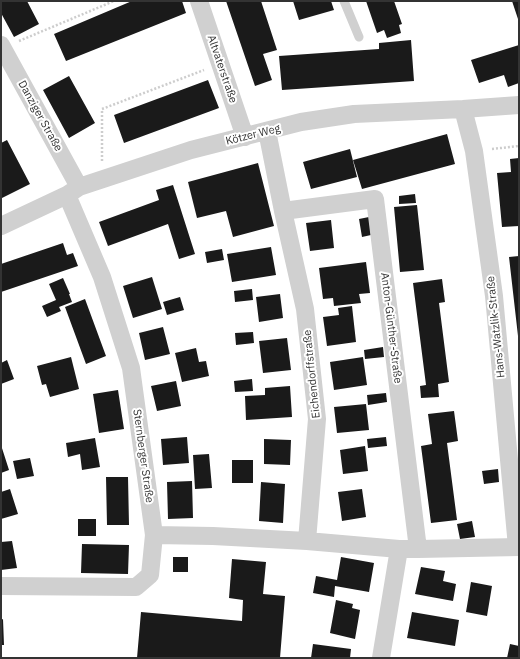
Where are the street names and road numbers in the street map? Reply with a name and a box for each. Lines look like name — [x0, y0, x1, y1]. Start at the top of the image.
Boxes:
street label: Altvaterstraße — [204, 33, 240, 105]
street label: Danziger Straße — [15, 78, 65, 154]
street label: Kötzer Weg — [224, 122, 282, 148]
street label: Anton-Günther-Straße — [378, 272, 404, 384]
street label: Hans-Watzlik-Straße — [484, 275, 508, 379]
street label: Eichendorffstraße — [301, 329, 323, 419]
street label: Sternberger Straße — [130, 408, 156, 504]

